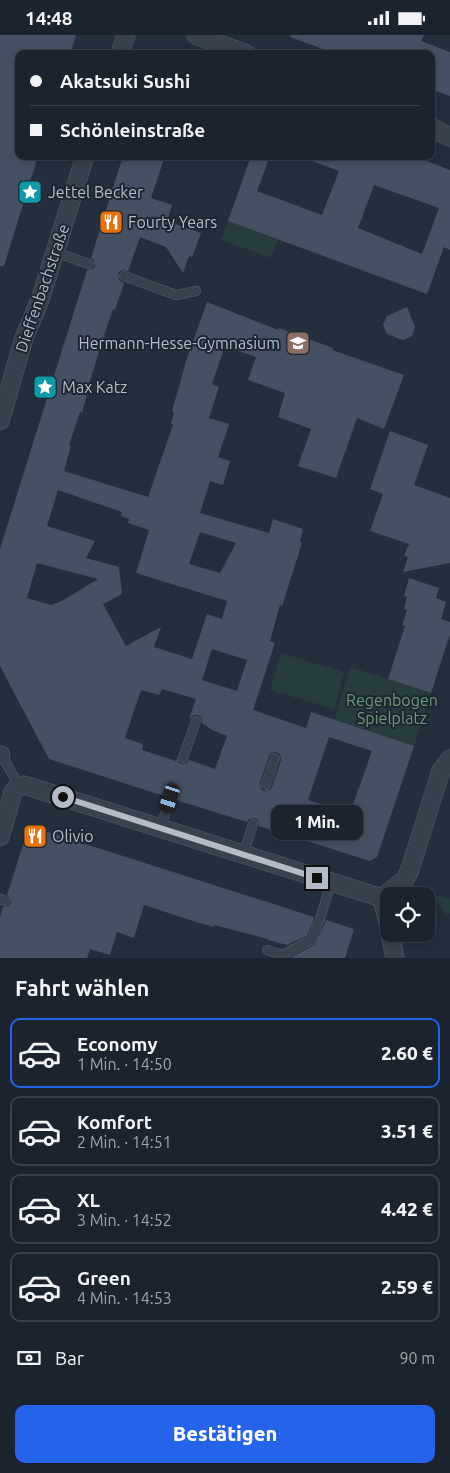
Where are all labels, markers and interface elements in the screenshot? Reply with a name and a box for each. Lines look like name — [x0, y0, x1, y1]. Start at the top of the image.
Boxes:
text: 14:48 — [25, 7, 73, 29]
text: Akatsuki Sushi — [60, 70, 190, 92]
text: Schönleinstraße — [60, 119, 205, 141]
place icon: Jettel Becker — [17, 179, 43, 205]
place label: Jettel Becker — [48, 183, 143, 201]
restaurant icon: Fourty Years — [98, 209, 124, 235]
place label: Fourty Years — [128, 213, 217, 231]
street label: Dieffenbachstraße — [12, 222, 72, 354]
school or university icon: Hermann-Hesse-Gymnasium — [285, 330, 311, 356]
place label: Hermann-Hesse-Gymnasium — [79, 334, 280, 352]
place icon: Max Katz — [32, 374, 58, 400]
place label: Max Katz — [62, 378, 127, 396]
park label: Regenbogen Spielplatz — [346, 691, 438, 727]
car — [158, 781, 181, 815]
route start — [52, 786, 74, 808]
callout: 1 Min. — [271, 805, 363, 841]
text: 1 Min. — [294, 813, 340, 831]
restaurant icon: Olivio — [22, 823, 48, 849]
place label: Olivio — [52, 827, 94, 845]
route end — [306, 867, 328, 889]
map controls — [380, 887, 435, 942]
button: locate — [380, 887, 435, 942]
text: Fahrt wählen — [15, 975, 149, 1000]
icon: car — [17, 1031, 62, 1076]
text: Economy — [77, 1033, 158, 1055]
text: 2.60 € — [381, 1042, 433, 1064]
text: 1 Min. · 14:50 — [77, 1055, 172, 1073]
icon: car — [17, 1109, 62, 1154]
text: Komfort — [77, 1111, 152, 1133]
text: 3.51 € — [381, 1120, 433, 1142]
text: 2 Min. · 14:51 — [77, 1133, 172, 1151]
icon: car — [17, 1187, 62, 1232]
text: XL — [77, 1189, 100, 1211]
text: 4.42 € — [381, 1198, 433, 1220]
text: 3 Min. · 14:52 — [77, 1211, 172, 1229]
icon: car — [17, 1265, 62, 1310]
text: Green — [77, 1267, 131, 1289]
text: 2.59 € — [381, 1276, 433, 1298]
text: 4 Min. · 14:53 — [77, 1289, 172, 1307]
icon: cash — [15, 1344, 43, 1372]
text: Bar — [55, 1347, 84, 1369]
text: 90 m — [399, 1349, 435, 1367]
button: Bestätigen — [15, 1405, 435, 1463]

